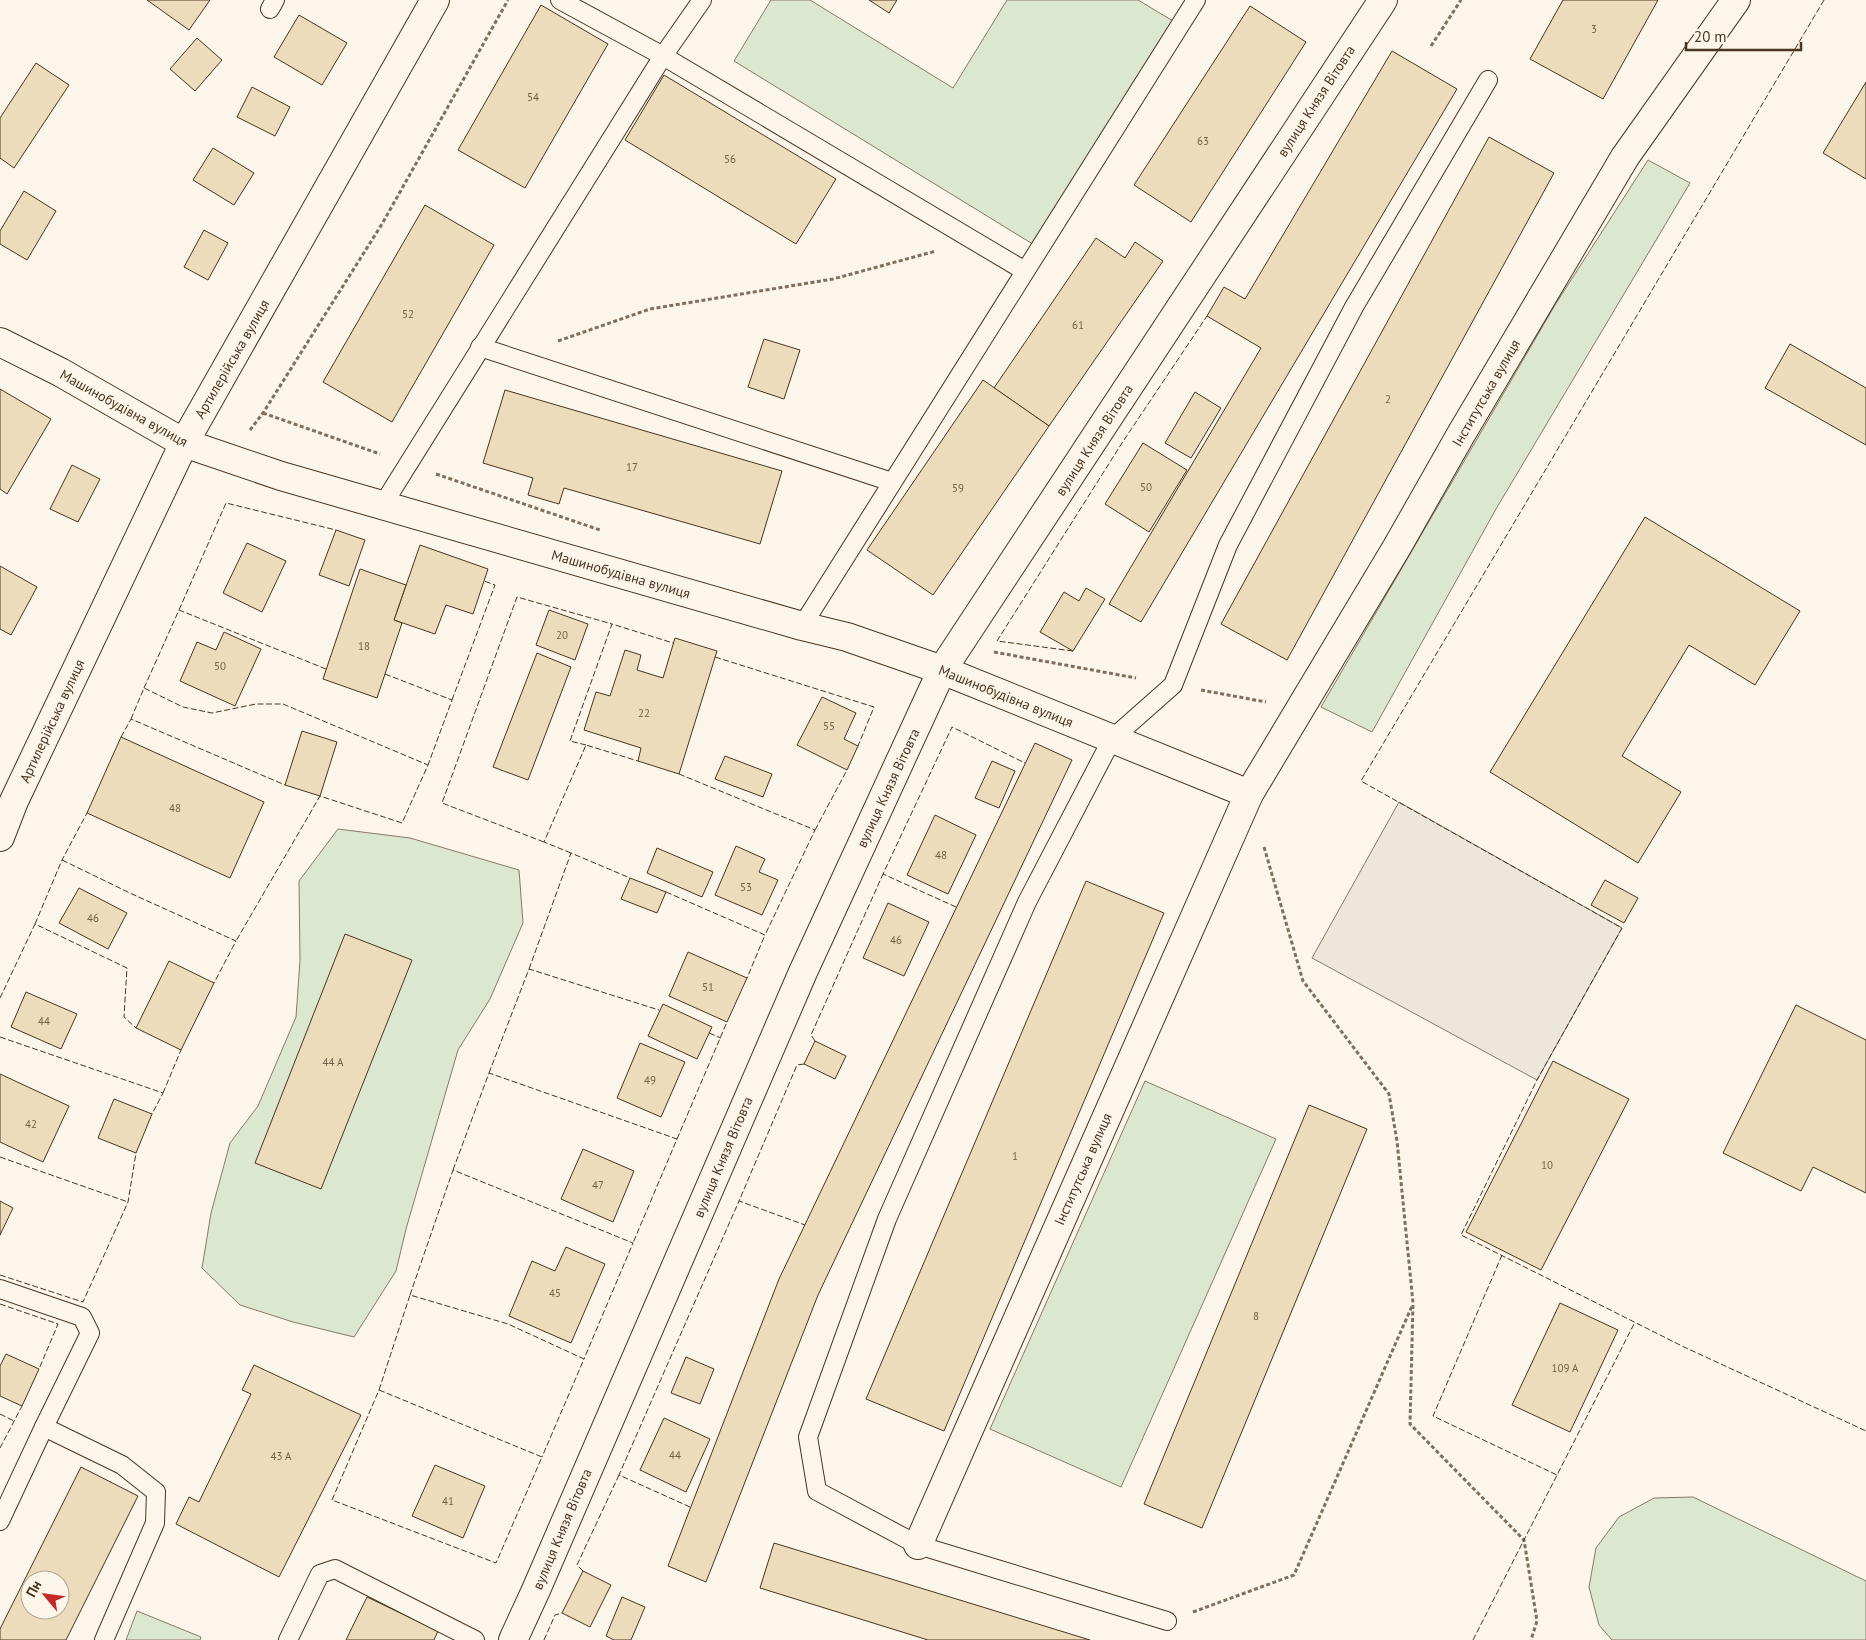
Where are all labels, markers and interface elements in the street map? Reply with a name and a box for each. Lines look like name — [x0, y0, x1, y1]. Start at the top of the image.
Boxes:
scale bar — [1686, 20, 1801, 52]
house number: 3 — [1591, 22, 1597, 36]
text: 20 m — [1694, 27, 1727, 46]
street label: вулиця Князя Вітовта — [1273, 42, 1359, 160]
house number: 54 — [527, 90, 539, 104]
house number: 63 — [1197, 134, 1209, 148]
house number: 56 — [724, 152, 736, 166]
street label: Артилерійська вулиця — [191, 296, 273, 422]
house number: 52 — [402, 307, 414, 321]
house number: 61 — [1072, 318, 1084, 332]
street label: Інститутська вулиця — [1448, 336, 1524, 450]
street label: Машинобудівна вулиця — [57, 365, 191, 451]
street label: вулиця Князя Вітовта — [1051, 381, 1137, 499]
house number: 2 — [1385, 392, 1391, 406]
house number: 17 — [626, 460, 638, 474]
house number: 50 — [1140, 480, 1152, 494]
house number: 59 — [952, 481, 964, 495]
street label: Машинобудівна вулиця — [550, 546, 692, 602]
house number: 20 — [556, 628, 568, 642]
house number: 18 — [358, 639, 370, 653]
street label: Артилерійська вулиця — [15, 656, 89, 786]
house number: 50 — [214, 659, 226, 673]
street label: Машинобудівна вулиця — [936, 661, 1076, 731]
house number: 22 — [638, 706, 650, 720]
house number: 55 — [823, 719, 835, 733]
street label: вулиця Князя Вітовта — [852, 725, 924, 851]
house number: 48 — [169, 801, 181, 815]
house number: 48 — [935, 848, 947, 862]
house number: 53 — [740, 880, 752, 894]
house number: 46 — [87, 911, 99, 925]
house number: 46 — [890, 933, 902, 947]
house number: 51 — [702, 980, 714, 994]
house number: 44 — [38, 1014, 50, 1028]
house number: 44 А — [322, 1055, 344, 1069]
house number: 49 — [644, 1073, 656, 1087]
street label: вулиця Князя Вітовта — [689, 1094, 757, 1220]
street label: Інститутська вулиця — [1050, 1110, 1116, 1228]
house number: 42 — [25, 1117, 37, 1131]
house number: 1 — [1012, 1149, 1018, 1163]
house number: 10 — [1541, 1158, 1553, 1172]
house number: 47 — [592, 1178, 604, 1192]
house number: 45 — [549, 1286, 561, 1300]
house number: 8 — [1253, 1309, 1259, 1323]
house number: 109 А — [1551, 1361, 1579, 1375]
house number: 44 — [669, 1448, 681, 1462]
house number: 43 А — [270, 1449, 292, 1463]
street label: вулиця Князя Вітовта — [528, 1466, 596, 1592]
house number: 41 — [442, 1494, 454, 1508]
north arrow — [20, 1570, 70, 1620]
text: Пн — [22, 1577, 45, 1600]

